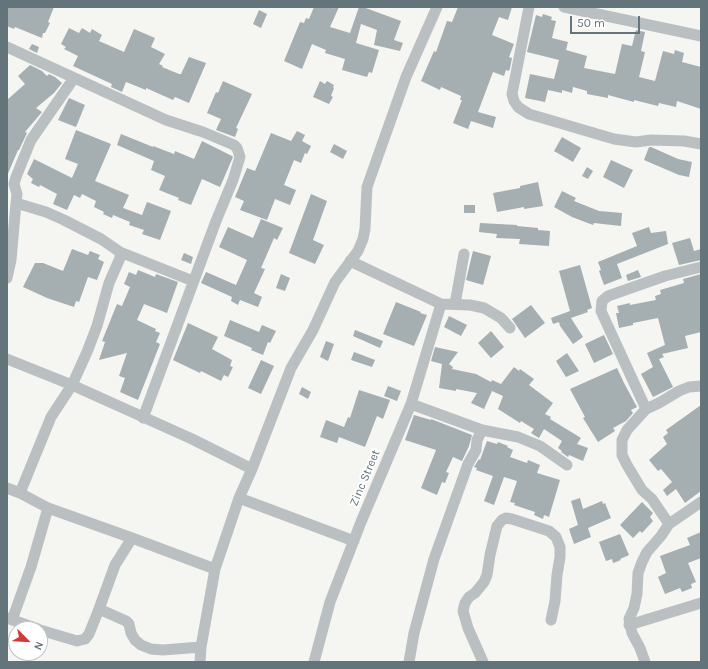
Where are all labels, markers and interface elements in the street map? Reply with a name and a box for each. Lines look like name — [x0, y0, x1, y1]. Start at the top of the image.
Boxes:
scale bar — [572, 8, 642, 34]
text: 50 m — [577, 16, 605, 30]
street label: Zinc Street — [347, 448, 383, 508]
north arrow — [8, 621, 48, 661]
text: N — [31, 639, 46, 652]

